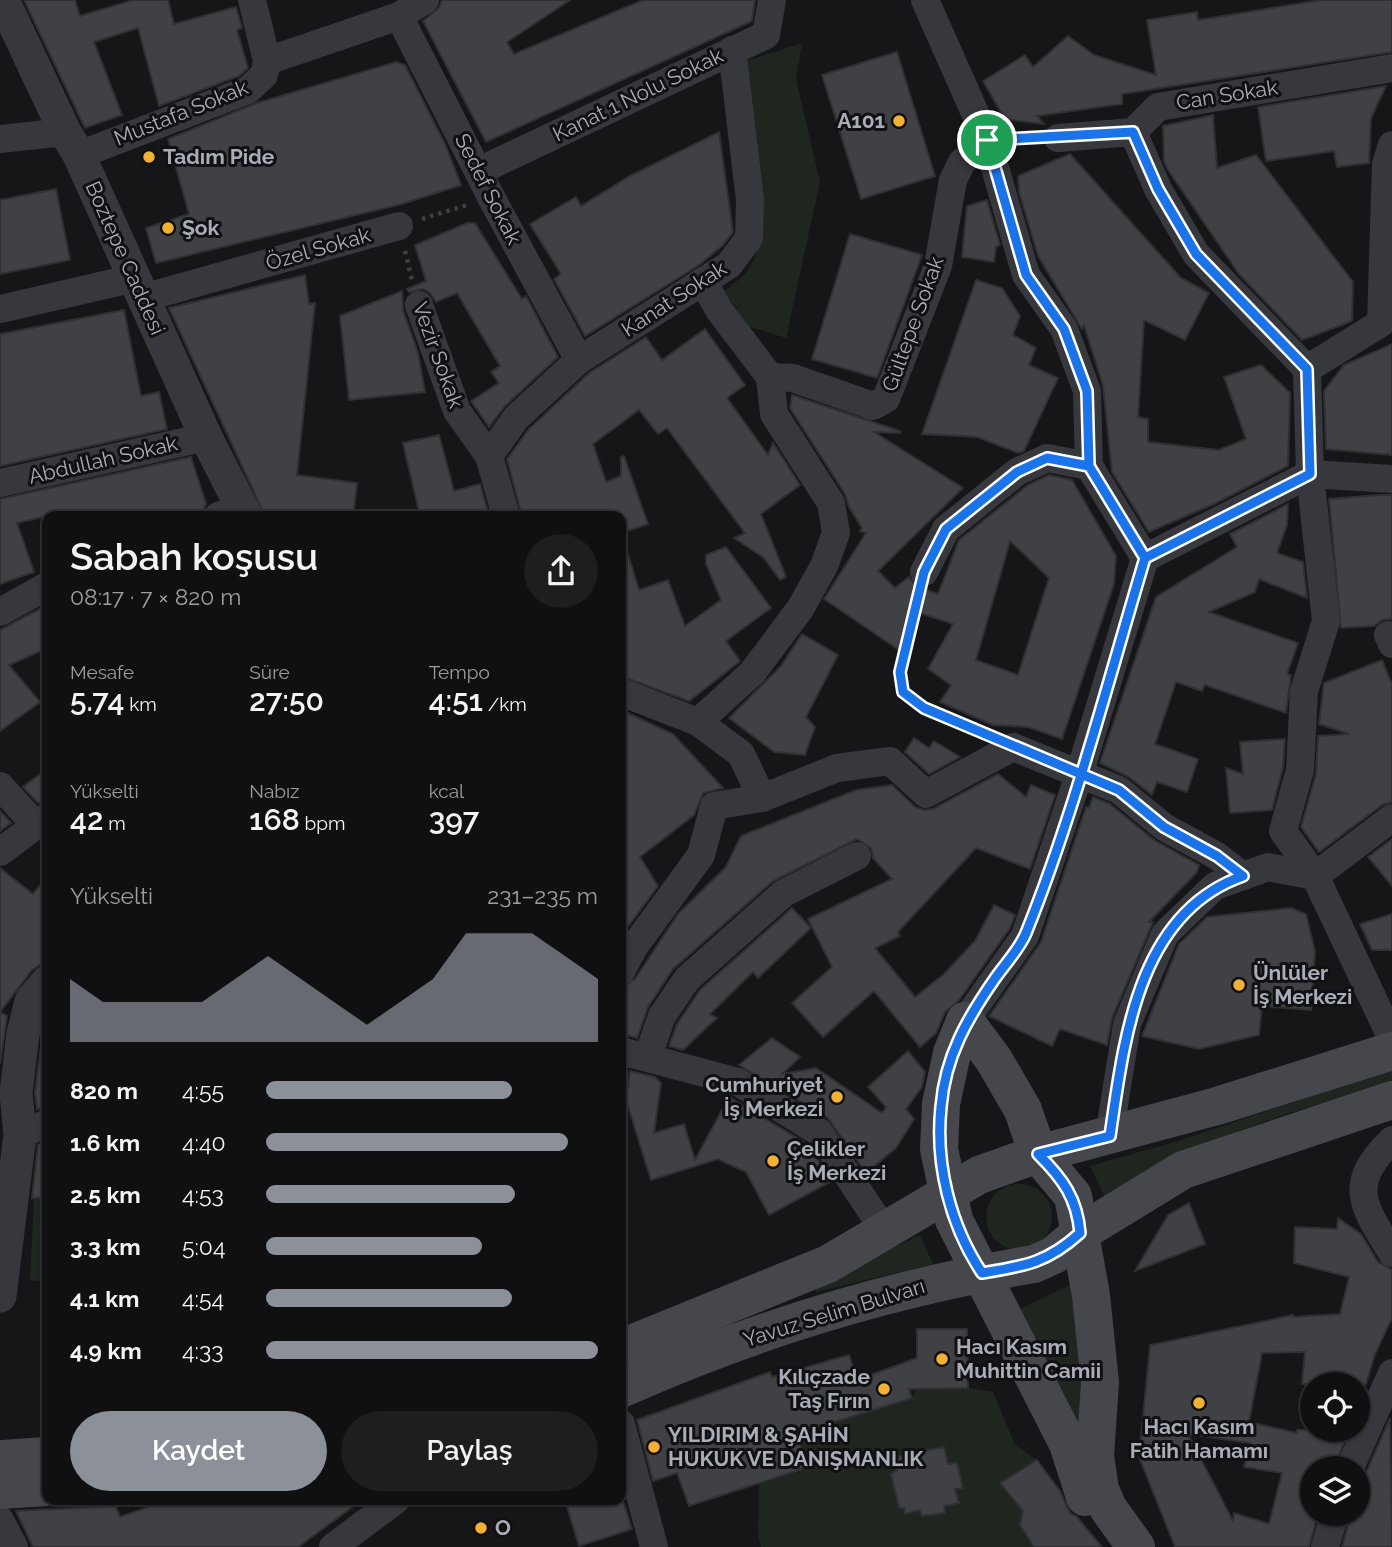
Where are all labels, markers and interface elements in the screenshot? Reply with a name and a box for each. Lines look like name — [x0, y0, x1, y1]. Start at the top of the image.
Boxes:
street label: Kanat 1 Nolu Sokak — [549, 42, 727, 147]
street label: Mustafa Sokak — [110, 74, 251, 151]
street label: Can Sokak — [1174, 74, 1279, 115]
place label: A101 — [837, 108, 885, 133]
pin — [957, 110, 1017, 170]
marker: A101 — [891, 113, 907, 129]
icon: arrive — [968, 121, 1006, 159]
street label: Sedef Sokak — [450, 129, 527, 248]
place label: Tadım Pide — [163, 144, 275, 169]
marker: Tadım Pide — [141, 149, 157, 165]
street label: Boztepe Caddesi — [80, 177, 171, 338]
place label: Şok — [182, 215, 220, 240]
marker: Şok — [160, 220, 176, 236]
street label: Özel Sokak — [263, 222, 373, 275]
street label: Gültepe Sokak — [877, 253, 949, 395]
street label: Kanat Sokak — [617, 255, 731, 342]
street label: Vezir Sokak — [408, 298, 469, 411]
street label: Abdullah Sokak — [26, 430, 180, 489]
text: Sabah koşusu — [70, 534, 318, 579]
button: share — [524, 534, 598, 608]
text: 08:17 · 7 × 820 m — [70, 583, 241, 610]
text: Mesafe — [70, 661, 134, 683]
text: Süre — [249, 661, 290, 683]
text: Tempo — [429, 661, 490, 683]
text: 5.74 — [70, 683, 124, 718]
text: 27:50 — [249, 683, 324, 718]
text: 4:51 — [429, 683, 483, 718]
text: km — [124, 693, 157, 715]
text: /km — [483, 693, 527, 715]
text: Yükselti — [70, 780, 139, 802]
text: Nabız — [249, 780, 299, 802]
text: kcal — [429, 780, 464, 802]
text: 42 — [70, 802, 103, 837]
text: 168 — [249, 802, 300, 837]
text: 397 — [429, 802, 479, 837]
text: m — [103, 812, 126, 834]
text: bpm — [300, 812, 345, 834]
text: Yükselti — [70, 882, 153, 909]
text: 231–235 m — [487, 882, 598, 909]
place label: Ünlüler İş Merkezi — [1253, 960, 1352, 1009]
marker: Ünlüler İş Merkezi — [1231, 977, 1247, 993]
place label: Cumhuriyet İş Merkezi — [705, 1072, 823, 1121]
text: 820 m — [70, 1077, 138, 1104]
text: 4:55 — [182, 1077, 224, 1104]
marker: Cumhuriyet İş Merkezi — [829, 1089, 845, 1105]
text: 1.6 km — [70, 1129, 140, 1156]
text: 4:40 — [182, 1129, 226, 1156]
place label: Çelikler İş Merkezi — [787, 1136, 886, 1185]
marker: Çelikler İş Merkezi — [765, 1153, 781, 1169]
text: 2.5 km — [70, 1181, 141, 1208]
text: 4:53 — [182, 1181, 224, 1208]
text: 3.3 km — [70, 1233, 141, 1260]
text: 5:04 — [182, 1233, 226, 1260]
street label: Yavuz Selim Bulvarı — [740, 1273, 928, 1352]
text: 4.1 km — [70, 1285, 139, 1312]
text: 4:54 — [182, 1285, 224, 1312]
place label: Hacı Kasım Muhittin Camii — [956, 1334, 1101, 1383]
text: 4.9 km — [70, 1337, 142, 1364]
text: 4:33 — [182, 1337, 223, 1364]
marker: Hacı Kasım Muhittin Camii — [934, 1351, 950, 1367]
place label: Kılıçzade Taş Fırın — [778, 1364, 870, 1413]
map controls — [1300, 1372, 1370, 1526]
button: locate — [1300, 1372, 1370, 1442]
marker: Kılıçzade Taş Fırın — [876, 1381, 892, 1397]
marker: Hacı Kasım Fatih Hamamı — [1191, 1395, 1207, 1411]
button: Kaydet — [70, 1411, 327, 1491]
button: Paylaş — [341, 1411, 598, 1491]
place label: Hacı Kasım Fatih Hamamı — [1130, 1414, 1268, 1463]
place label: YILDIRIM & ŞAHİN HUKUK VE DANIŞMANLIK — [668, 1422, 924, 1471]
marker: YILDIRIM & ŞAHİN HUKUK VE DANIŞMANLIK — [646, 1439, 662, 1455]
button: layers — [1300, 1456, 1370, 1526]
place label: O — [495, 1515, 511, 1540]
marker: O — [473, 1520, 489, 1536]

